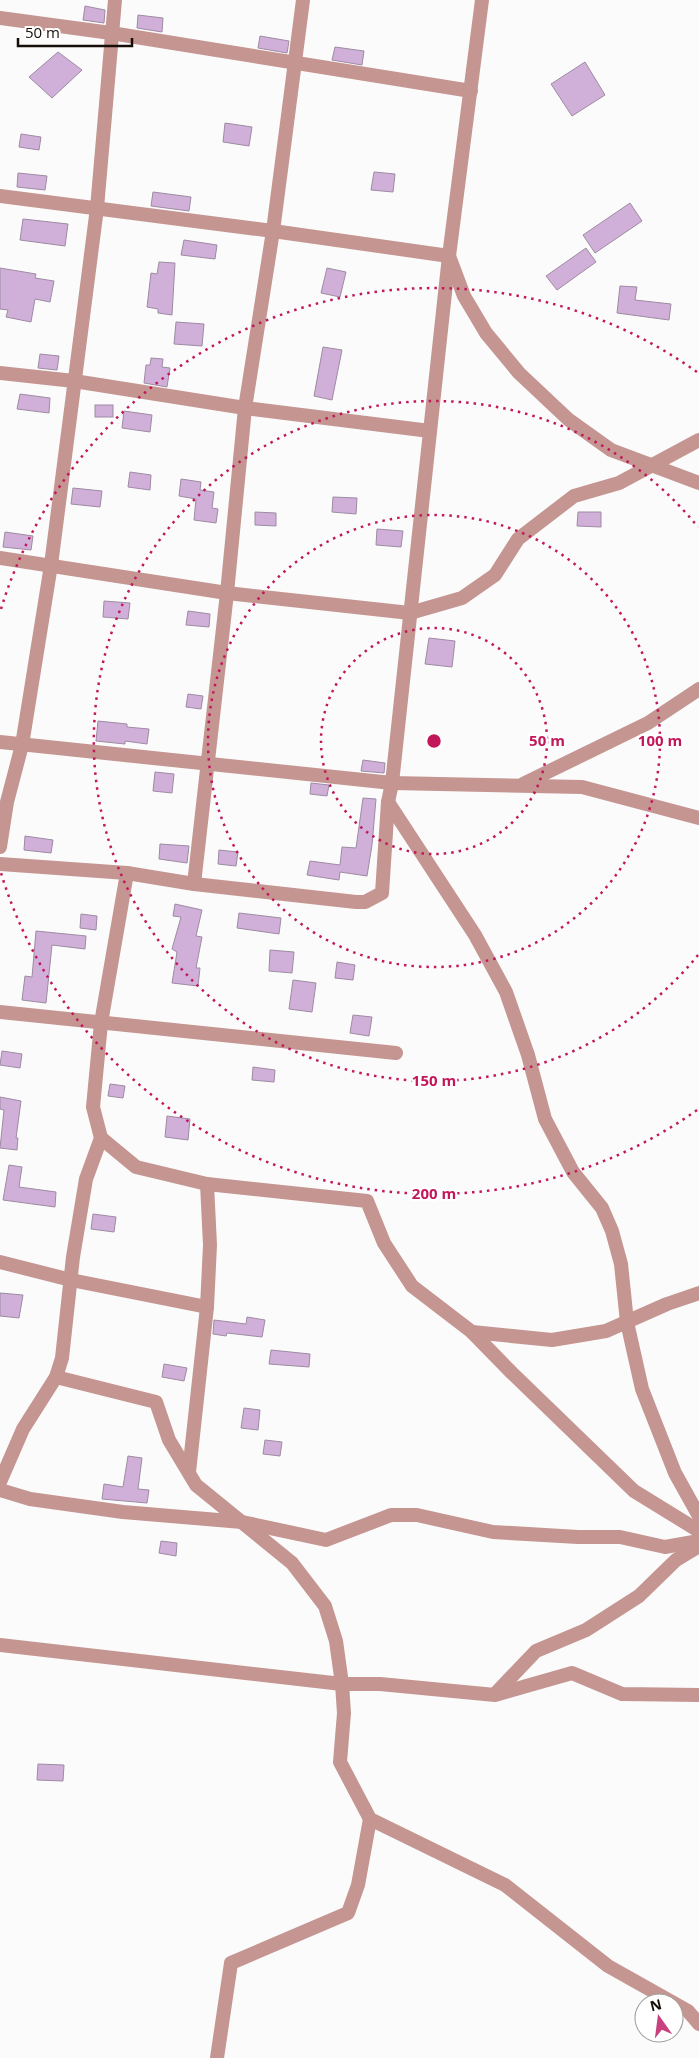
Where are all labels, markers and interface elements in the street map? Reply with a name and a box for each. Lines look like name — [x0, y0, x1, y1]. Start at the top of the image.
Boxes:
scale bar — [18, 15, 131, 47]
text: 50 m — [25, 22, 60, 42]
text: 50 m — [529, 730, 565, 750]
text: 100 m — [638, 730, 682, 750]
centre of rings — [425, 732, 443, 750]
text: 150 m — [412, 1070, 456, 1090]
text: 200 m — [412, 1183, 456, 1203]
north arrow — [634, 1993, 684, 2043]
text: N — [648, 1994, 664, 2015]

